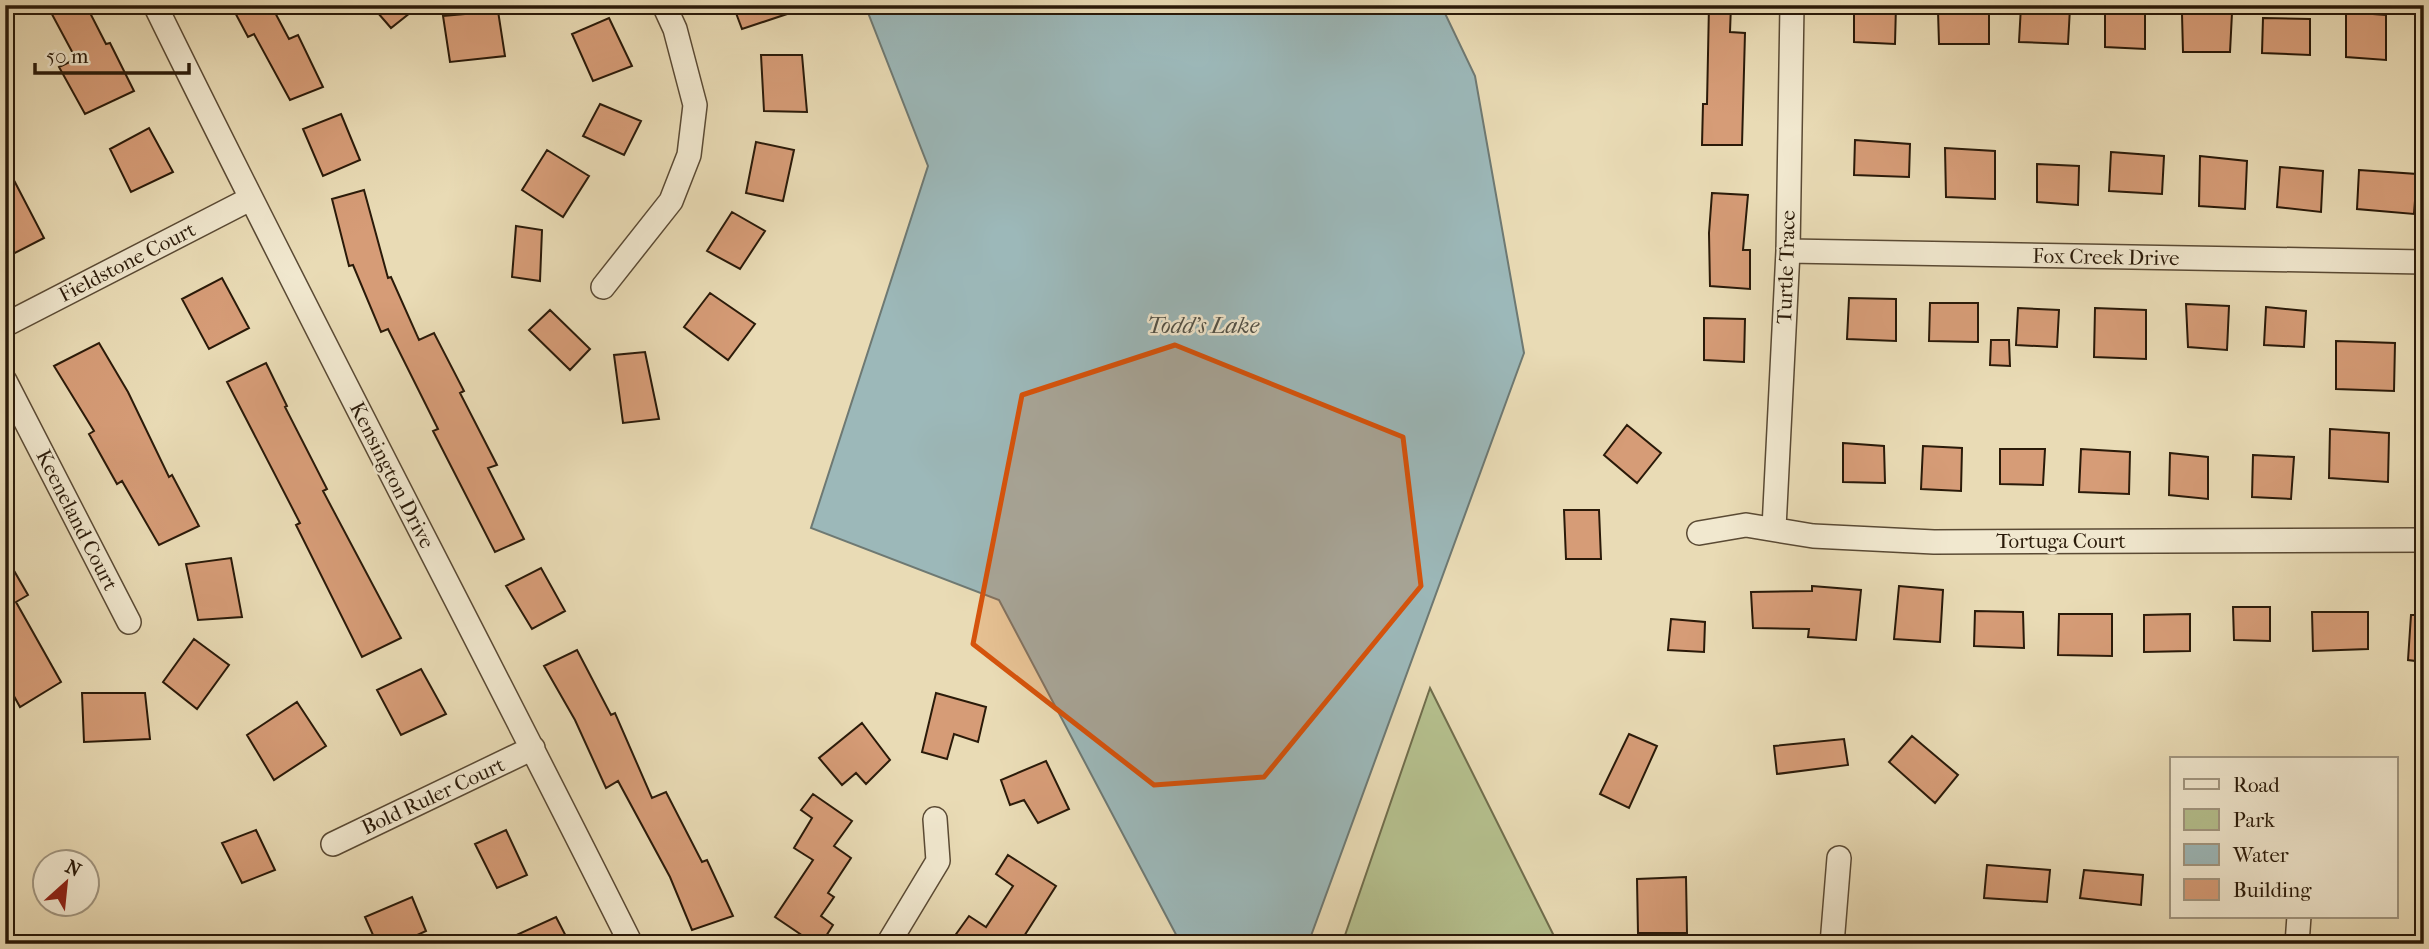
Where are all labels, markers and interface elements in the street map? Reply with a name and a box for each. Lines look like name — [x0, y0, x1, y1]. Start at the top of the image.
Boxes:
scale bar — [35, 32, 189, 76]
text: 50 m — [46, 44, 89, 68]
street label: Turtle Trace — [1772, 210, 1800, 324]
street label: Fieldstone Court — [55, 217, 200, 307]
street label: Fox Creek Drive — [2032, 244, 2180, 270]
water label: Todd's Lake — [1147, 312, 1260, 339]
street label: Kensington Drive — [345, 398, 439, 552]
street label: Keeneland Court — [31, 446, 123, 595]
street label: Tortuga Court — [1996, 529, 2126, 553]
street label: Bold Ruler Court — [358, 752, 509, 840]
legend — [2170, 757, 2398, 918]
text: Road — [2233, 773, 2280, 797]
text: Park — [2233, 808, 2275, 832]
text: Water — [2232, 843, 2289, 867]
north arrow — [32, 848, 102, 918]
text: N — [62, 856, 85, 882]
text: Building — [2233, 878, 2312, 902]

